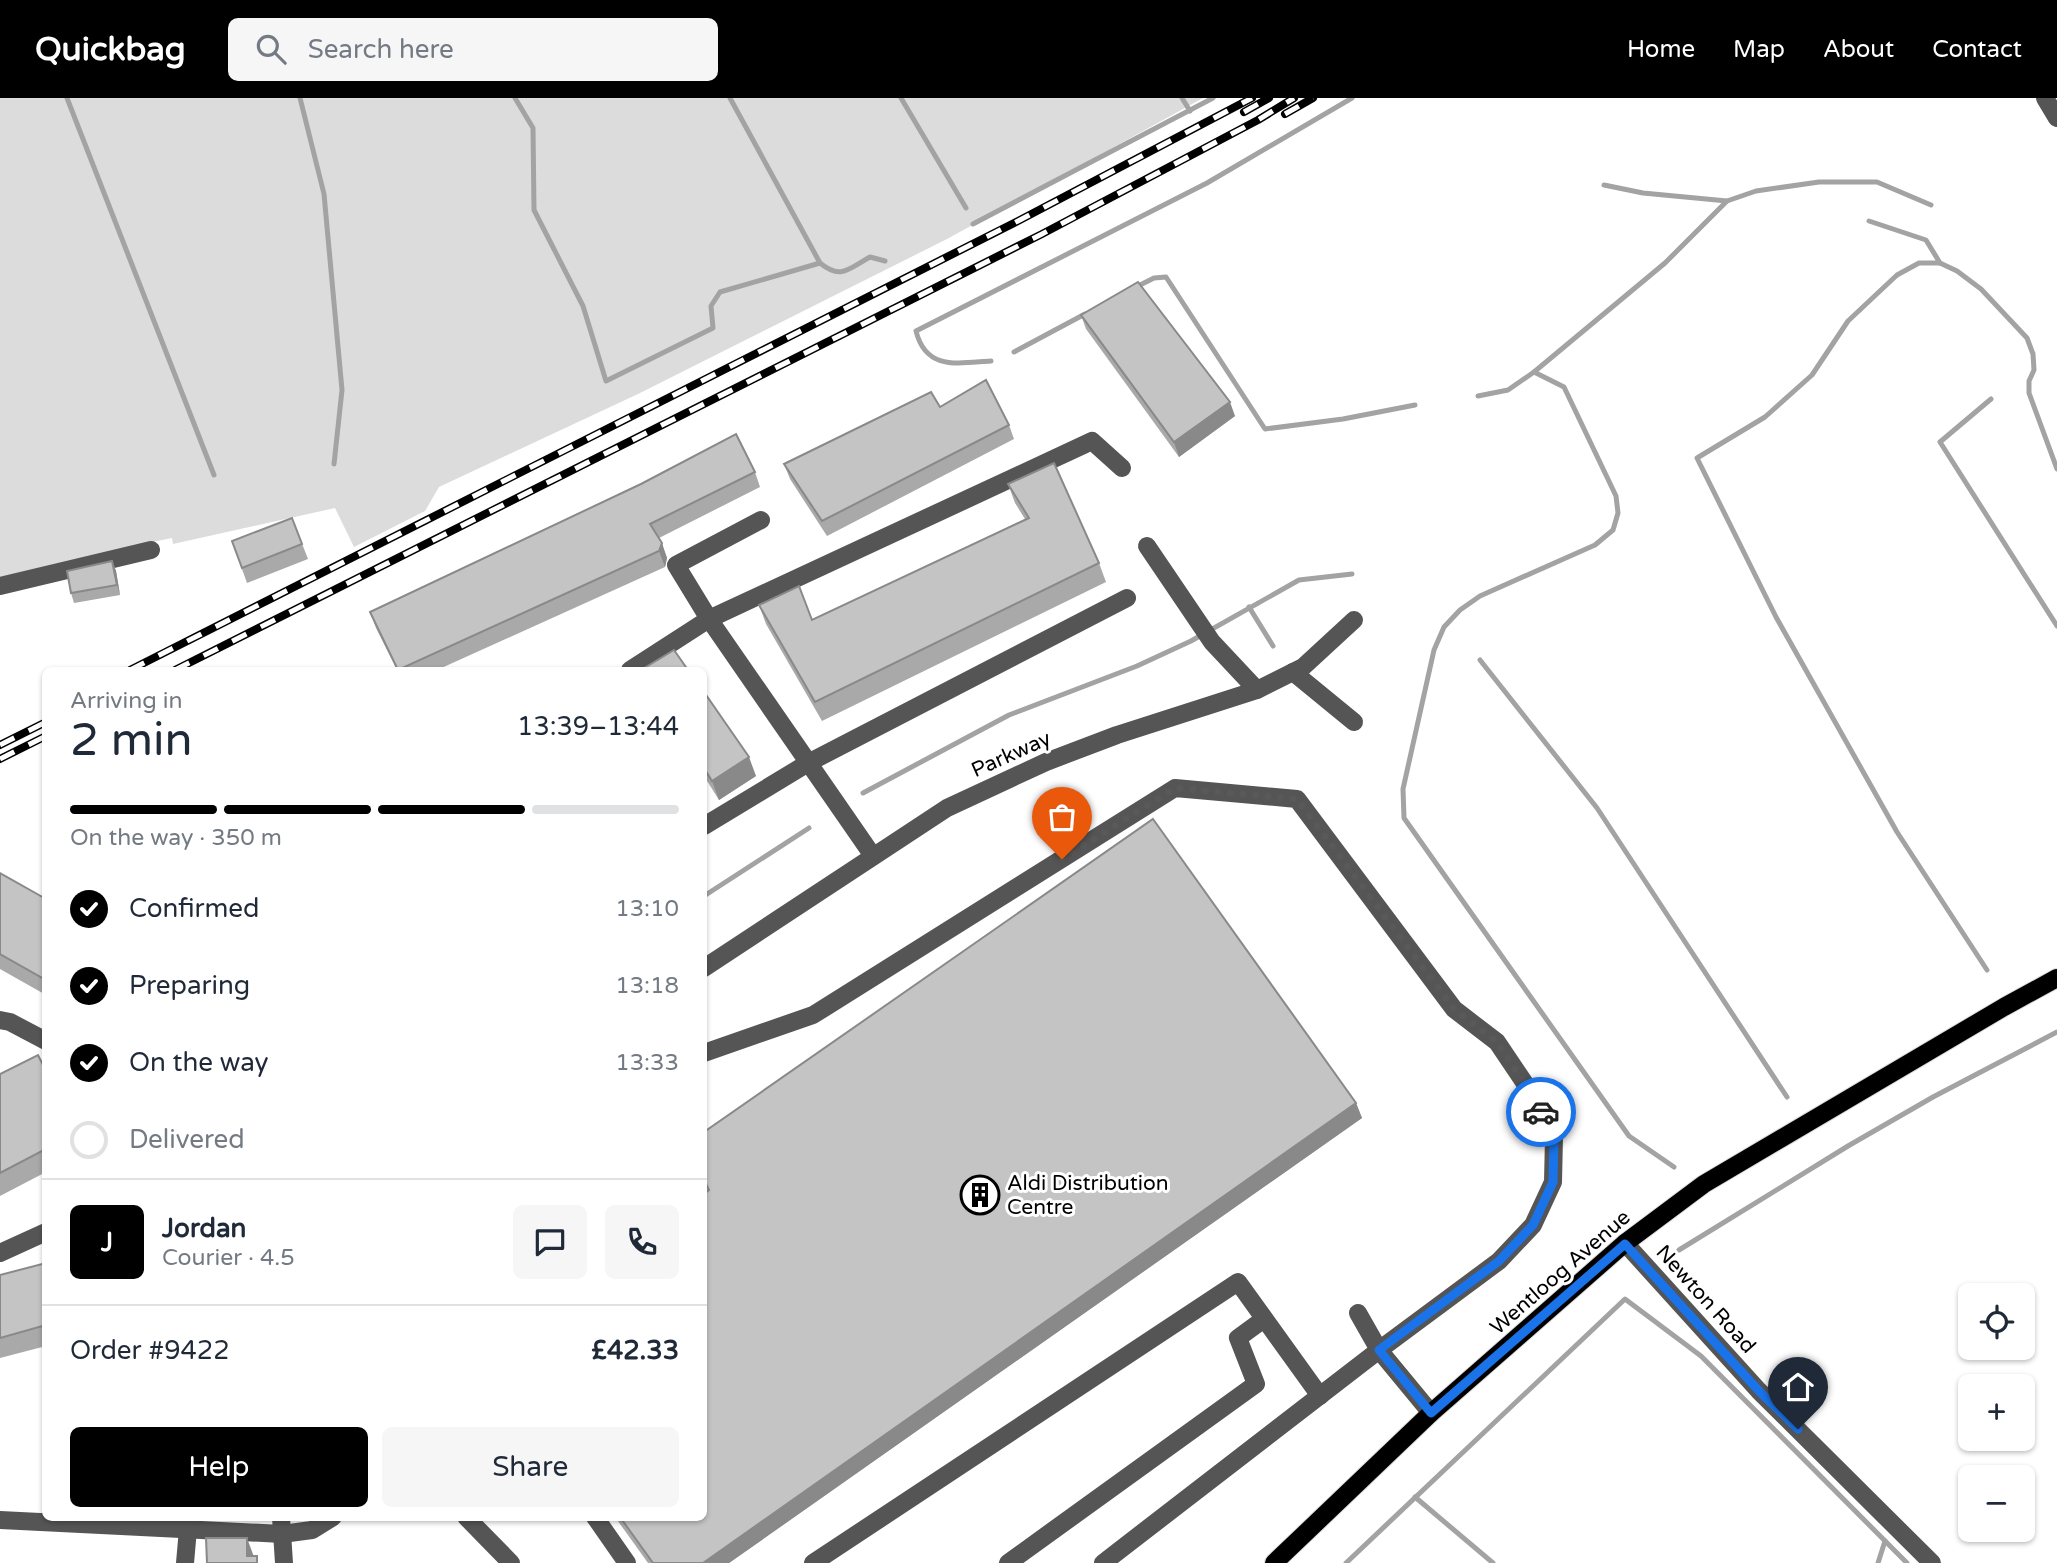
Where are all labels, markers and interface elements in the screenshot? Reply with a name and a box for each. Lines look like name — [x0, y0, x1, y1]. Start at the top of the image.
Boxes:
search box — [228, 18, 718, 81]
text: Quickbag — [35, 30, 186, 69]
icon: search — [252, 30, 290, 68]
text: Search here — [308, 34, 454, 65]
text: Home — [1627, 35, 1695, 64]
text: Map — [1733, 35, 1785, 64]
text: About — [1823, 35, 1894, 64]
text: Contact — [1932, 35, 2022, 64]
text: Arriving in — [70, 687, 183, 715]
text: 13:39–13:44 — [517, 711, 679, 742]
text: 2 min — [70, 713, 193, 768]
street label: Parkway — [968, 726, 1055, 783]
pin — [1032, 787, 1092, 859]
icon: bag — [1043, 798, 1081, 836]
text: On the way · 350 m — [70, 824, 282, 852]
icon: check — [70, 890, 108, 928]
text: Confirmed — [129, 893, 259, 924]
text: 13:10 — [615, 895, 679, 923]
icon: check — [70, 967, 108, 1005]
text: Preparing — [129, 970, 250, 1001]
text: 13:18 — [615, 972, 679, 1000]
icon: check — [70, 1044, 108, 1082]
text: On the way — [129, 1047, 269, 1078]
text: 13:33 — [615, 1049, 679, 1077]
courier — [1506, 1077, 1576, 1147]
icon: car — [1522, 1093, 1560, 1131]
text: Delivered — [129, 1124, 245, 1155]
place label: Aldi Distribution Centre — [1007, 1171, 1169, 1220]
building icon: Aldi Distribution Centre — [959, 1174, 1001, 1216]
button: chat — [513, 1205, 587, 1279]
button: phone — [605, 1205, 679, 1279]
street label: Wentloog Avenue — [1485, 1205, 1636, 1340]
text: Jordan — [162, 1213, 246, 1244]
text: J — [101, 1227, 113, 1258]
street label: Newton Road — [1650, 1240, 1761, 1359]
text: Courier · 4.5 — [162, 1244, 295, 1272]
map controls — [1958, 1283, 2035, 1542]
button: locate — [1958, 1283, 2035, 1360]
text: Order #9422 — [70, 1335, 230, 1366]
text: £42.33 — [591, 1335, 679, 1366]
pin — [1768, 1357, 1828, 1429]
icon: home — [1779, 1368, 1817, 1406]
button: + — [1958, 1374, 2035, 1451]
button: Help — [70, 1427, 368, 1507]
button: Share — [382, 1427, 679, 1507]
button: − — [1958, 1465, 2035, 1542]

